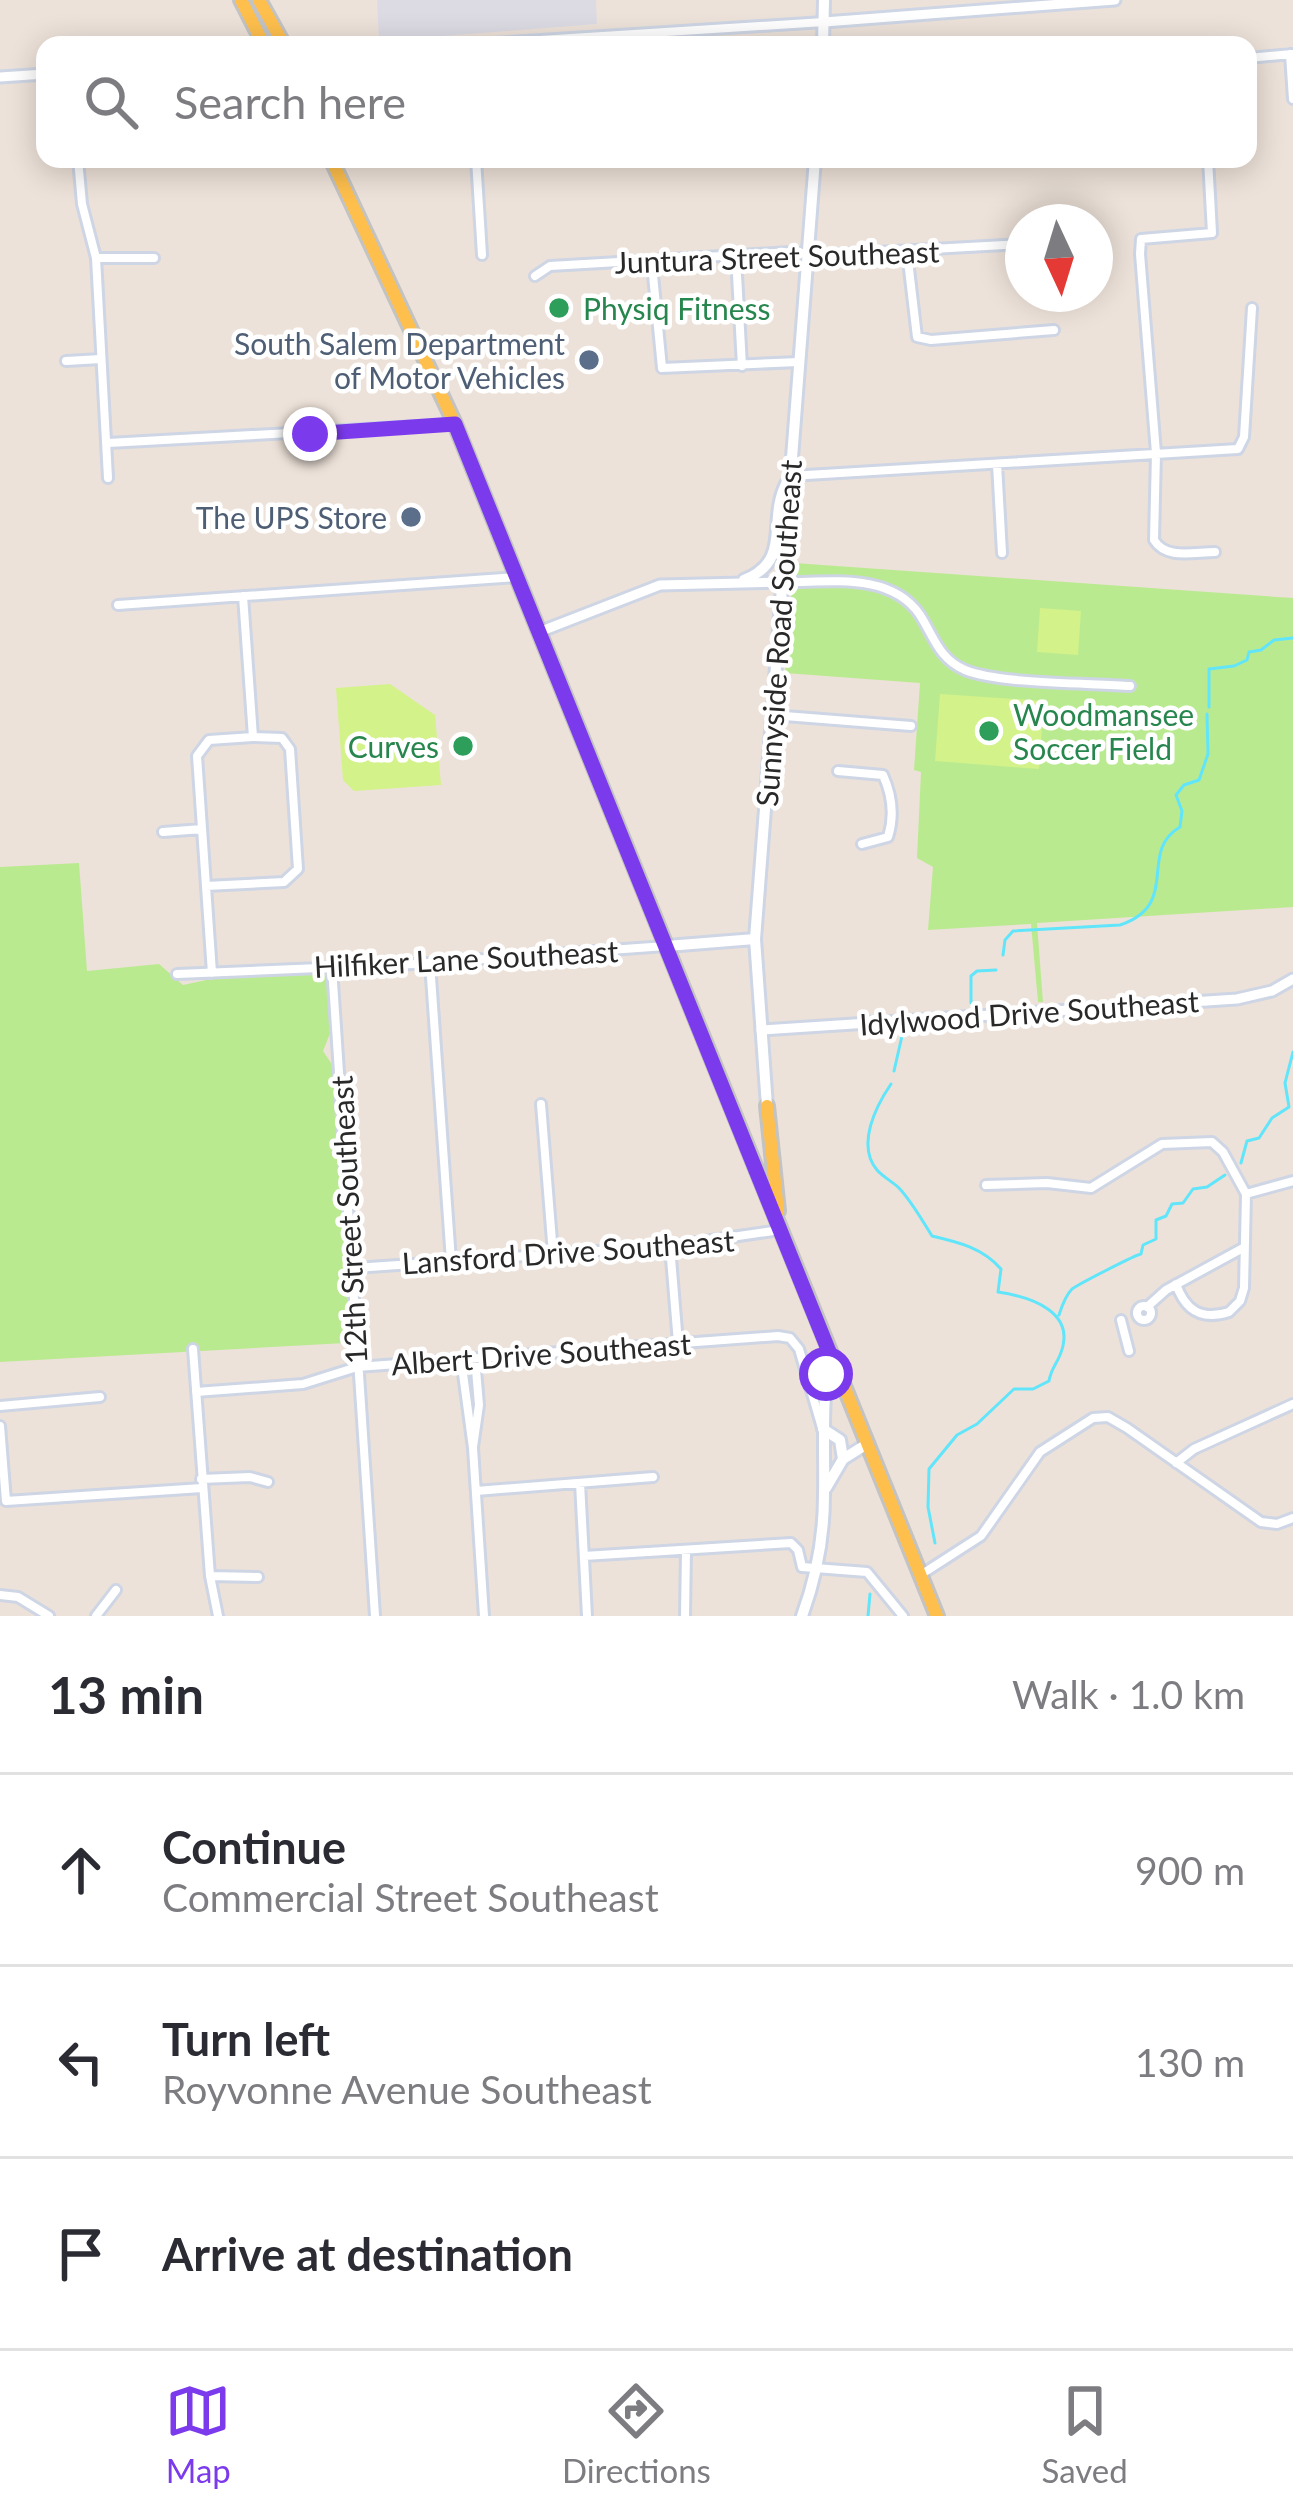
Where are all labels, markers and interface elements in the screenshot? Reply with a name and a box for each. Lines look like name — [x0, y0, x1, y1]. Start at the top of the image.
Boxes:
search box — [36, 36, 1257, 168]
icon: search — [78, 69, 144, 135]
text: Search here — [174, 75, 406, 129]
north arrow — [1005, 204, 1113, 312]
street label: Juntura Street Southeast — [614, 232, 940, 280]
place label: Physiq Fitness — [583, 290, 771, 326]
marker: Physiq Fitness — [546, 295, 572, 321]
place label: South Salem Department of Motor Vehicles — [234, 325, 565, 395]
marker: South Salem Department of Motor Vehicles — [576, 347, 602, 373]
route end — [283, 407, 337, 461]
street label: Sunnyside Road Southeast — [748, 458, 808, 808]
place label: The UPS Store — [196, 499, 387, 535]
marker: The UPS Store — [398, 504, 424, 530]
place label: Woodmansee Soccer Field — [1013, 696, 1194, 766]
marker: Woodmansee Soccer Field — [976, 718, 1002, 744]
place label: Curves — [348, 728, 439, 764]
marker: Curves — [450, 733, 476, 759]
street label: Hilfiker Lane Southeast — [313, 932, 619, 984]
street label: Idylwood Drive Southeast — [858, 982, 1200, 1042]
street label: 12th Street Southeast — [322, 1075, 374, 1365]
street label: Lansford Drive Southeast — [401, 1221, 736, 1281]
street label: Albert Drive Southeast — [390, 1325, 692, 1381]
route start — [799, 1347, 853, 1401]
text: 13 min — [48, 1664, 204, 1725]
text: Walk · 1.0 km — [1012, 1671, 1245, 1717]
text: Continue — [162, 1820, 346, 1874]
icon: ahead — [48, 1837, 114, 1903]
text: 900 m — [1135, 1847, 1245, 1893]
text: Commercial Street Southeast — [162, 1874, 659, 1920]
text: Turn left — [162, 2012, 330, 2066]
icon: left — [48, 2029, 114, 2095]
text: 130 m — [1135, 2039, 1245, 2085]
text: Royvonne Avenue Southeast — [162, 2066, 652, 2112]
icon: arrive — [48, 2221, 114, 2287]
text: Arrive at destination — [162, 2227, 573, 2281]
tab: Map — [165, 2378, 231, 2490]
tab: Directions — [562, 2378, 711, 2490]
tab: Saved — [1041, 2378, 1128, 2490]

